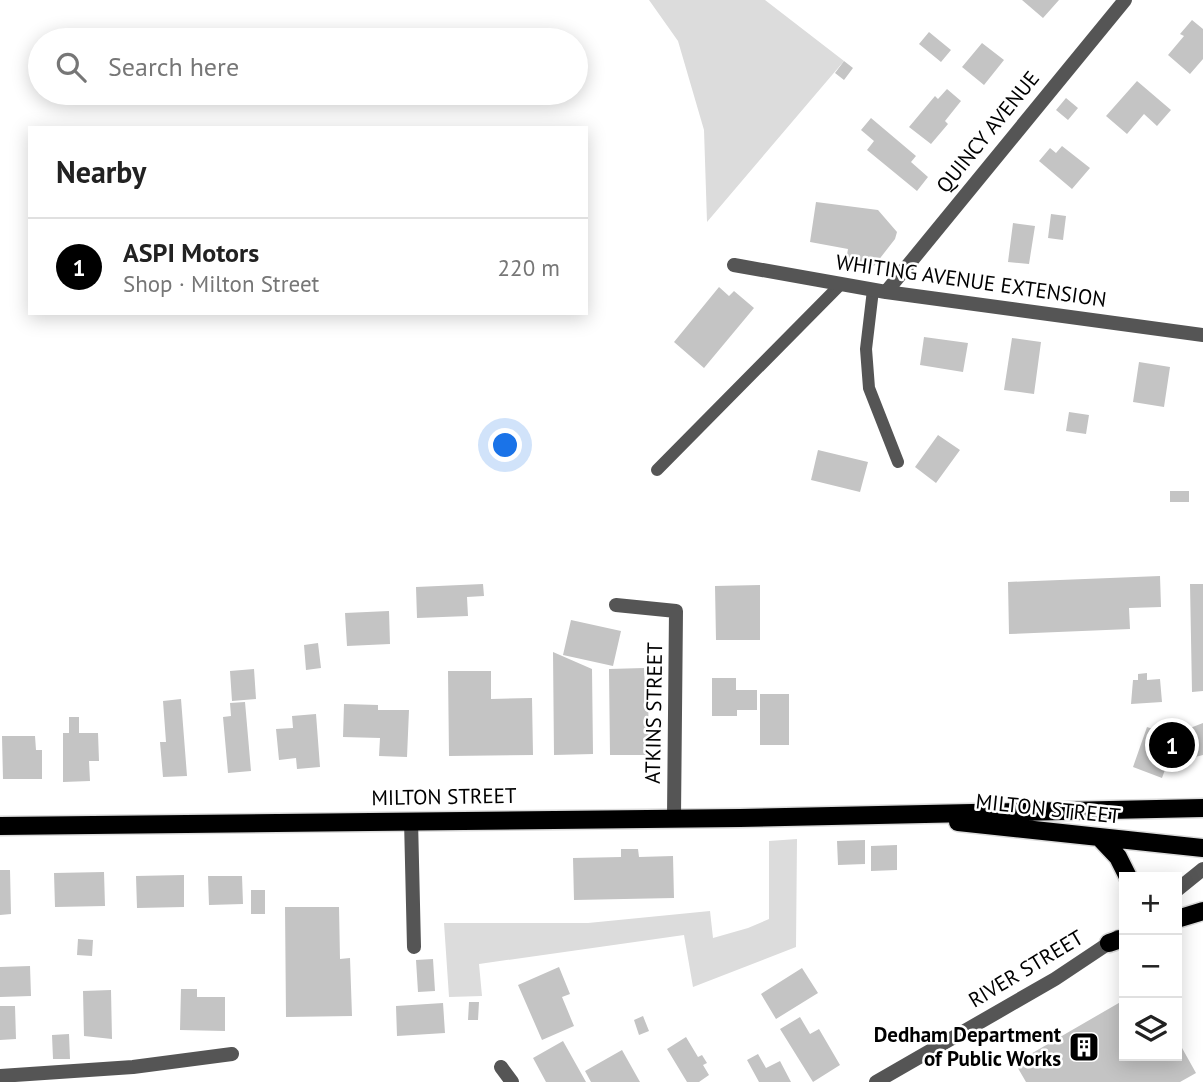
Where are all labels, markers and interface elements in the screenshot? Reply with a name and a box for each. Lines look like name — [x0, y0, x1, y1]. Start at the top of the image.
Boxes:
search box — [28, 28, 588, 105]
icon: search — [52, 48, 90, 86]
text: Search here — [108, 50, 239, 83]
street label: QUINCY AVENUE — [930, 65, 1045, 198]
text: Nearby — [56, 152, 146, 191]
text: ASPI Motors — [123, 236, 259, 269]
street label: WHITING AVENUE EXTENSION — [834, 248, 1108, 313]
text: 1 — [72, 253, 86, 282]
text: 220 m — [498, 253, 560, 282]
text: Shop · Milton Street — [123, 269, 319, 298]
your location — [488, 428, 522, 462]
street label: ATKINS STREET — [639, 642, 668, 784]
pin: 1 — [1149, 719, 1195, 771]
street label: MILTON STREET — [371, 782, 517, 811]
street label: MILTON STREET — [974, 787, 1122, 830]
map controls — [1119, 872, 1182, 1061]
button: + — [1119, 872, 1182, 935]
street label: RIVER STREET — [963, 924, 1088, 1013]
button: − — [1119, 935, 1182, 998]
button: layers — [1119, 998, 1182, 1061]
place label: Dedham Department of Public Works — [874, 1021, 1062, 1072]
building icon: Dedham Department of Public Works — [1067, 1030, 1101, 1064]

